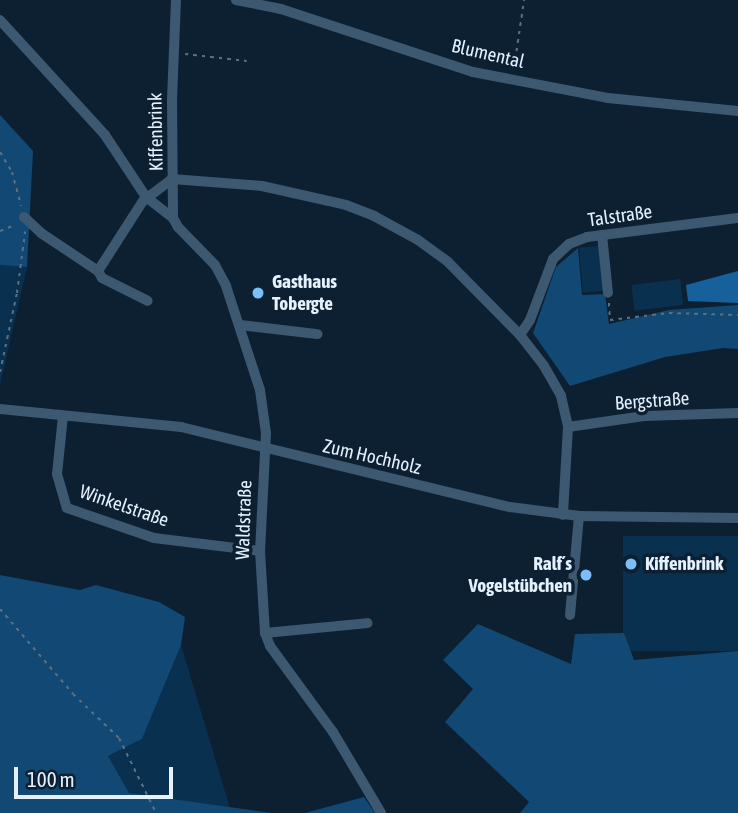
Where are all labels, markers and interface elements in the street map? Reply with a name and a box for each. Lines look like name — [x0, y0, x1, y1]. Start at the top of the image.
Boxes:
street label: Blumental — [449, 35, 527, 73]
street label: Kiffenbrink — [144, 93, 168, 171]
street label: Talstraße — [586, 200, 654, 232]
place label: Gasthaus Tobergte — [272, 271, 337, 315]
marker: Gasthaus Tobergte — [250, 285, 266, 301]
street label: Bergstraße — [614, 387, 690, 415]
street label: Zum Hochholz — [321, 435, 423, 479]
street label: Winkelstraße — [76, 480, 172, 532]
street label: Waldstraße — [231, 480, 257, 560]
place label: Ralf´s Vogelstübchen — [468, 553, 572, 597]
place label: Kiffenbrink — [645, 553, 723, 575]
marker: Kiffenbrink — [623, 556, 639, 572]
marker: Ralf´s Vogelstübchen — [578, 567, 594, 583]
scale bar — [18, 754, 177, 798]
text: 100 m — [27, 767, 75, 791]

